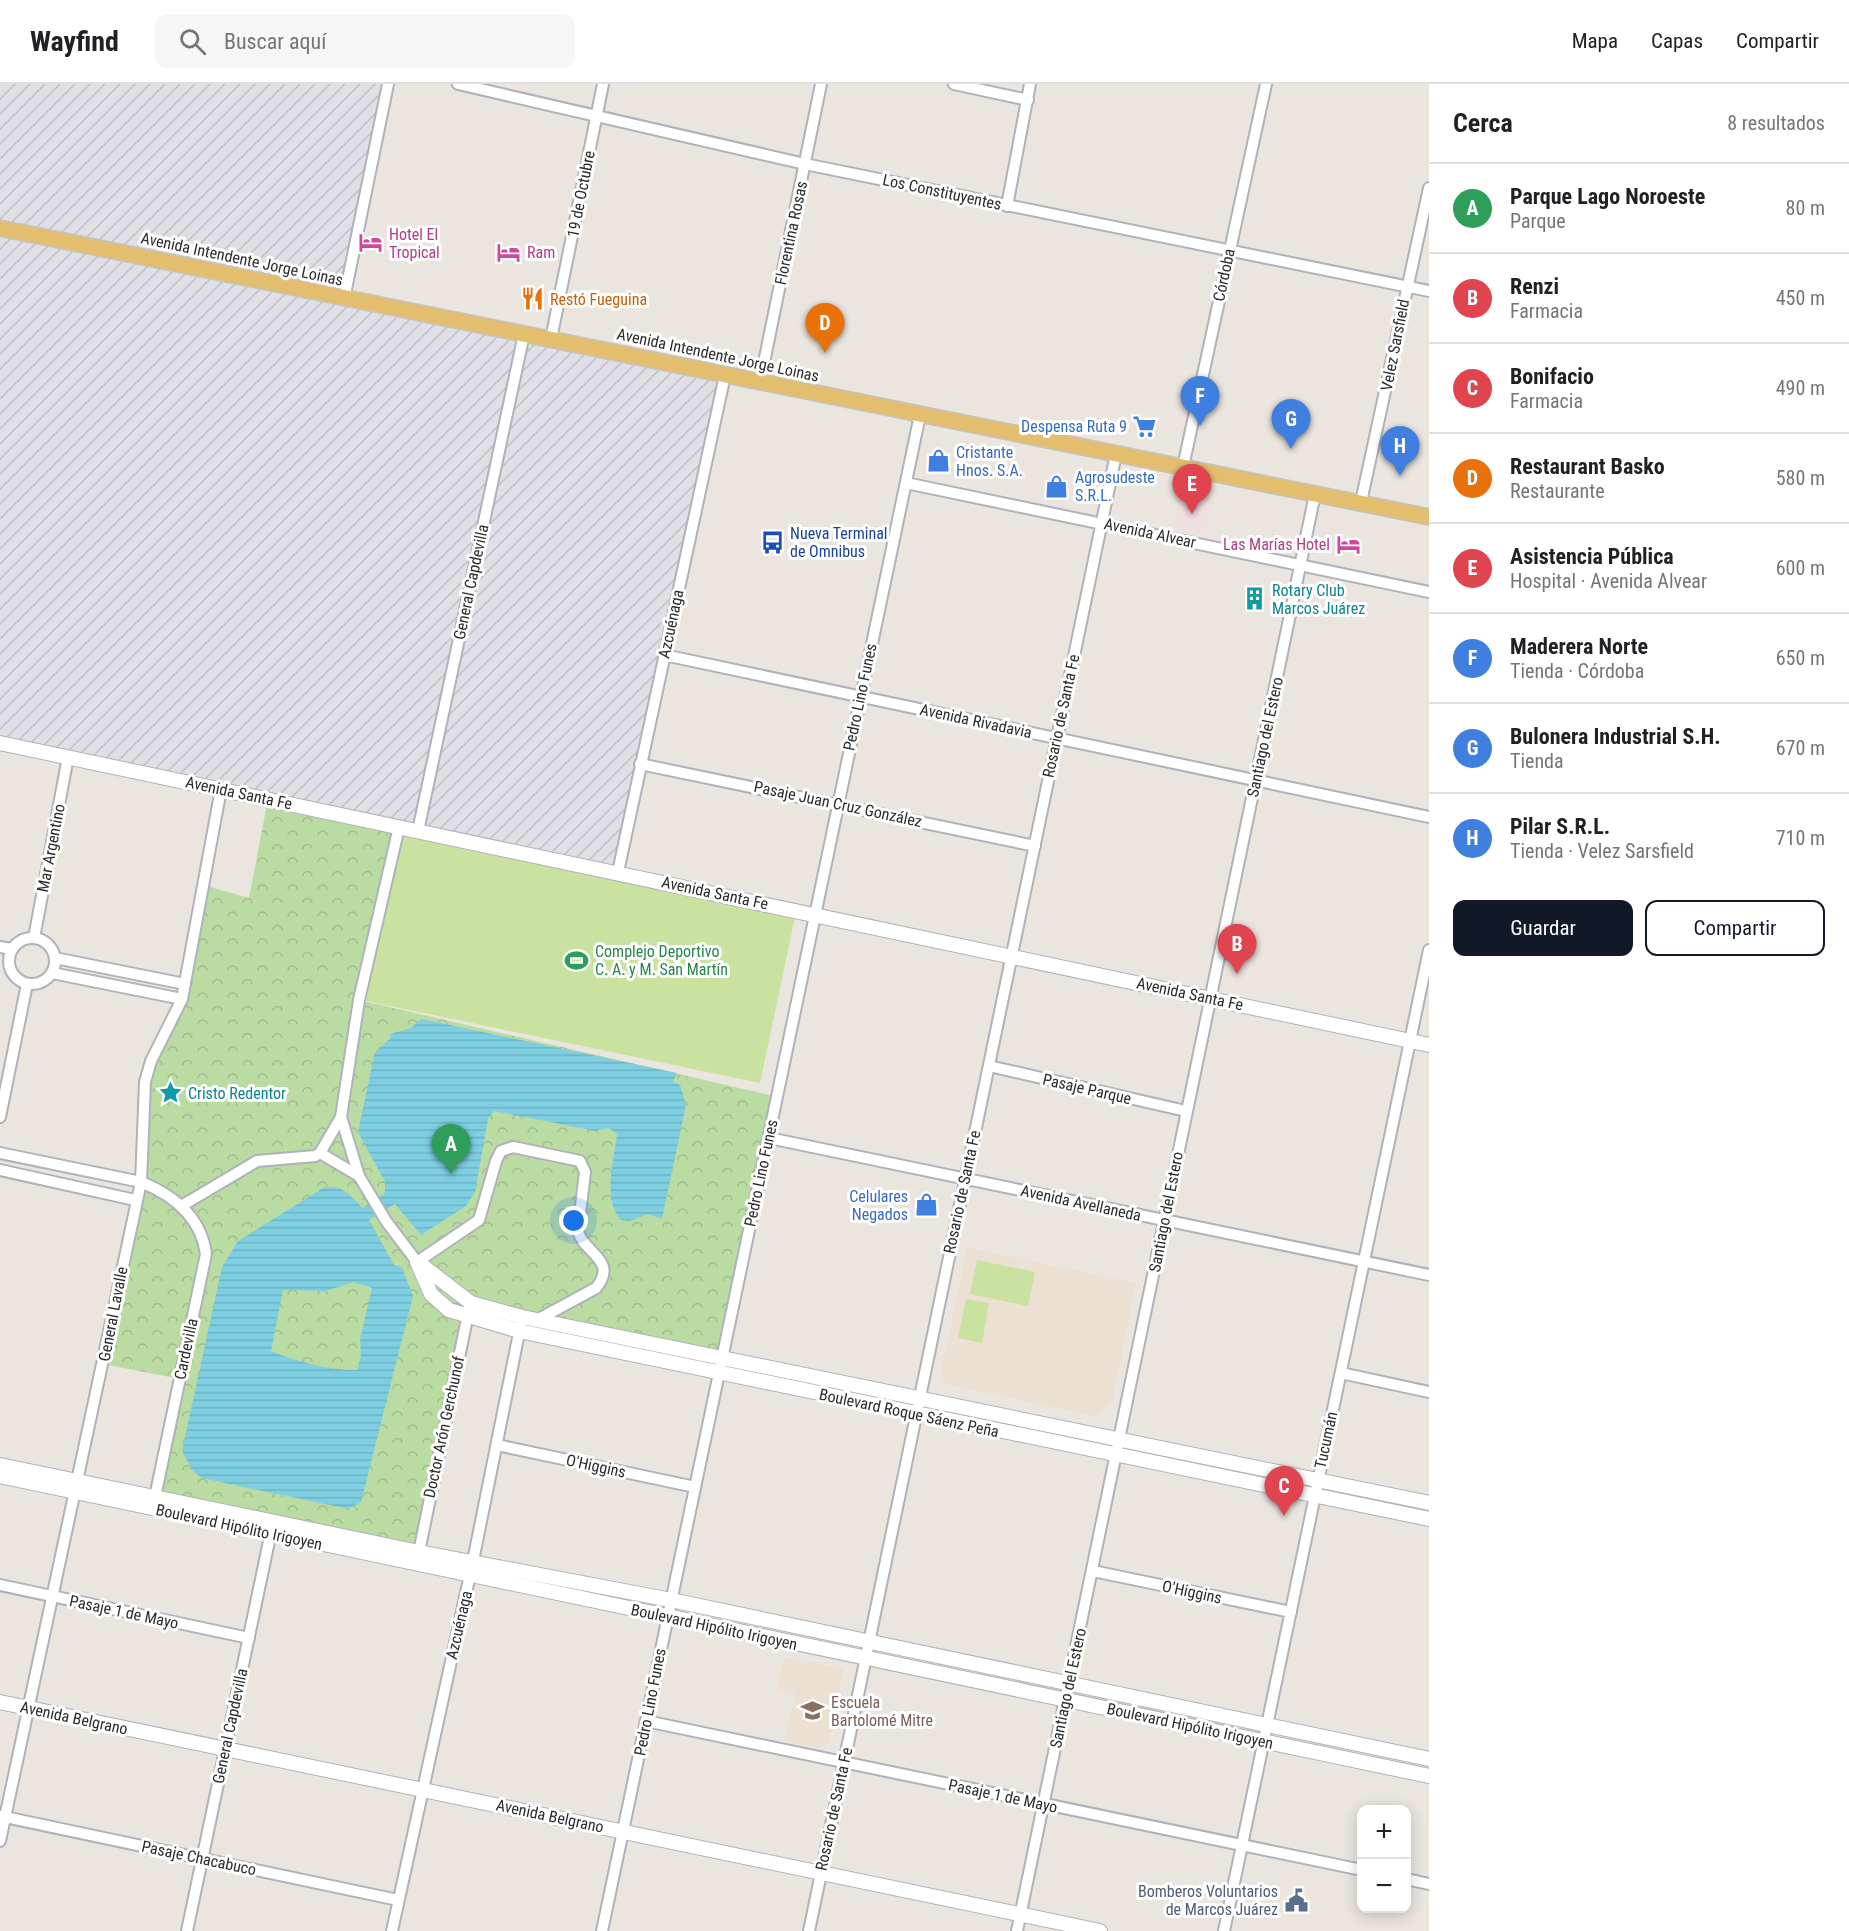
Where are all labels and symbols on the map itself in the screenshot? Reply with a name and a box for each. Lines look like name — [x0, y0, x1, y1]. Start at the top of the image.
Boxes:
street label: 19 de Octubre — [563, 149, 599, 239]
street label: Los Constituyentes — [881, 170, 1003, 214]
street label: Florentina Rosas — [771, 179, 811, 287]
place label: Hotel El Tropical — [389, 225, 440, 262]
street label: Avenida Intendente Jorge Loinas — [139, 228, 345, 290]
hotel icon: Hotel El Tropical — [358, 230, 384, 256]
hotel icon: Ram — [496, 239, 522, 265]
place label: Ram — [527, 243, 555, 262]
street label: Córdoba — [1209, 247, 1239, 303]
restaurant icon: Restó Fueguina — [519, 286, 545, 312]
place label: Restó Fueguina — [550, 290, 647, 309]
street label: Velez Sarsfield — [1377, 298, 1413, 392]
pin: D — [806, 304, 844, 353]
street label: Avenida Intendente Jorge Loinas — [615, 324, 821, 386]
pin: F — [1180, 376, 1220, 426]
pin: G — [1272, 400, 1310, 449]
supermarket icon: Despensa Ruta 9 — [1132, 413, 1158, 439]
place label: Despensa Ruta 9 — [1021, 417, 1127, 436]
pin: H — [1380, 426, 1420, 476]
place label: Cristante Hnos. S.A. — [956, 443, 1023, 480]
shop icon: Cristante Hnos. S.A. — [925, 448, 951, 474]
pin: E — [1172, 464, 1212, 514]
place label: Agrosudeste S.R.L. — [1075, 468, 1155, 505]
shop icon: Agrosudeste S.R.L. — [1044, 473, 1070, 499]
street label: Avenida Alvear — [1102, 514, 1198, 552]
street label: General Capdevilla — [450, 523, 492, 641]
place label: Nueva Terminal de Omnibus — [790, 524, 888, 561]
bus stop icon: Nueva Terminal de Omnibus — [759, 529, 785, 555]
hotel icon: Las Marías Hotel — [1335, 531, 1361, 557]
place label: Las Marías Hotel — [1223, 535, 1330, 554]
place label: Rotary Club Marcos Juárez — [1272, 581, 1365, 618]
building icon: Rotary Club Marcos Juárez — [1241, 586, 1267, 612]
street label: Azcuénaga — [654, 588, 688, 660]
street label: Pedro Lino Funes — [839, 642, 881, 752]
street label: Rosario de Santa Fe — [1039, 653, 1083, 779]
street label: Santiago del Estero — [1243, 675, 1287, 799]
street label: Avenida Rivadavia — [918, 700, 1034, 742]
street label: Avenida Santa Fe — [184, 772, 294, 814]
street label: Pasaje Juan Cruz González — [752, 777, 924, 831]
street label: Mar Argentino — [33, 802, 69, 894]
street label: Avenida Santa Fe — [660, 872, 770, 914]
pin: B — [1218, 924, 1256, 974]
place label: Complejo Deportivo C. A. y M. San Martín — [595, 942, 728, 979]
sports icon: Complejo Deportivo C. A. y M. San Martín — [564, 947, 590, 973]
street label: Avenida Santa Fe — [1135, 973, 1245, 1015]
street label: Pasaje Parque — [1041, 1070, 1133, 1108]
place icon: Cristo Redentor — [157, 1080, 183, 1106]
place label: Cristo Redentor — [188, 1084, 286, 1103]
street label: Pedro Lino Funes — [740, 1118, 782, 1228]
pin: A — [432, 1124, 470, 1174]
street label: Rosario de Santa Fe — [940, 1129, 984, 1255]
street label: Santiago del Estero — [1145, 1150, 1187, 1274]
street label: Avenida Avellaneda — [1019, 1181, 1143, 1225]
place label: Celulares Negados — [849, 1187, 908, 1224]
shop icon: Celulares Negados — [913, 1192, 939, 1218]
your location — [559, 1206, 588, 1235]
street label: General Lavalle — [94, 1265, 132, 1363]
street label: Cardevilla — [170, 1317, 202, 1381]
street label: Doctor Arón Gerchunof — [420, 1354, 468, 1500]
street label: Boulevard Roque Sáenz Peña — [817, 1385, 1001, 1441]
street label: Tucumán — [1311, 1410, 1341, 1470]
street label: O'Higgins — [564, 1450, 628, 1482]
pin: C — [1264, 1466, 1304, 1516]
street label: Boulevard Hipólito Irigoyen — [154, 1500, 324, 1554]
street label: O'Higgins — [1160, 1576, 1224, 1608]
street label: Azcuénaga — [442, 1589, 476, 1661]
street label: Pasaje 1 de Mayo — [68, 1591, 180, 1633]
street label: Boulevard Hipólito Irigoyen — [629, 1600, 799, 1654]
street label: Santiago del Estero — [1046, 1626, 1090, 1750]
street label: Pedro Lino Funes — [630, 1647, 670, 1757]
street label: General Capdevilla — [209, 1667, 251, 1785]
place label: Escuela Bartolomé Mitre — [831, 1693, 933, 1730]
street label: Avenida Belgrano — [18, 1697, 130, 1739]
school or university icon: Escuela Bartolomé Mitre — [800, 1698, 826, 1724]
street label: Boulevard Hipólito Irigoyen — [1105, 1699, 1275, 1753]
street label: Rosario de Santa Fe — [812, 1746, 856, 1872]
street label: Pasaje 1 de Mayo — [947, 1775, 1059, 1817]
street label: Avenida Belgrano — [494, 1795, 606, 1837]
street label: Pasaje Chacabuco — [140, 1837, 258, 1879]
place label: Bomberos Voluntarios de Marcos Juárez — [1138, 1882, 1278, 1919]
public building icon: Bomberos Voluntarios de Marcos Juárez — [1283, 1887, 1309, 1913]

